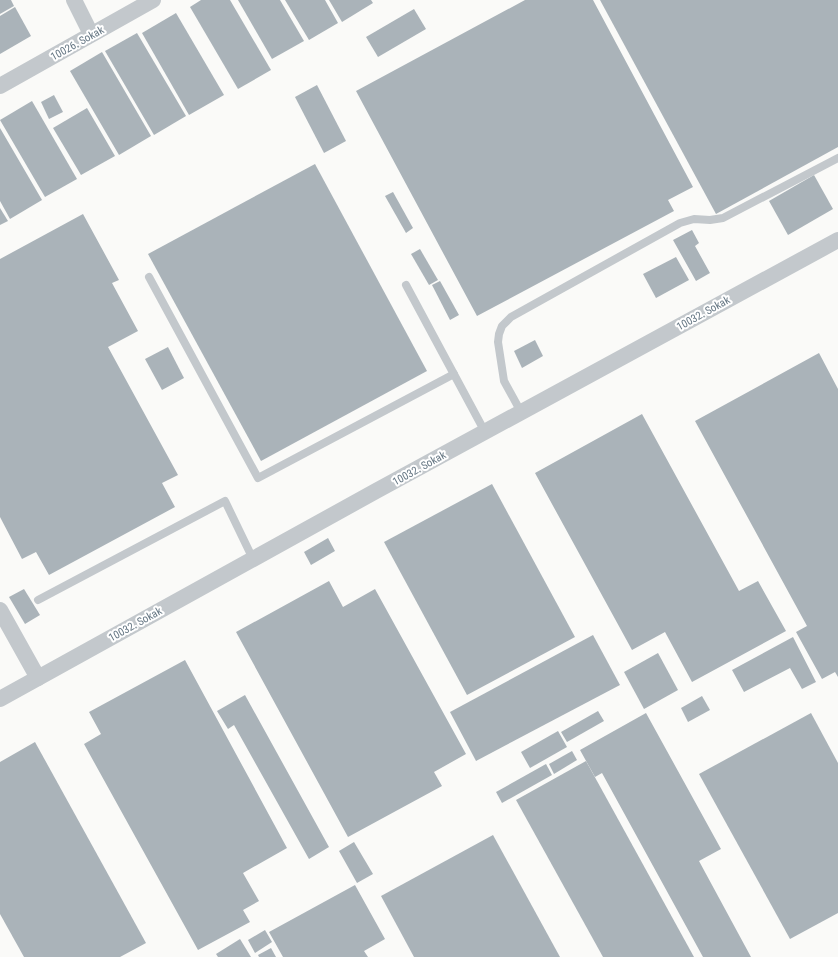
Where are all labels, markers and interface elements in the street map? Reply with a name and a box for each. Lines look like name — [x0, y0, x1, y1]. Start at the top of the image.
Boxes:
street label: 10026. Sokak — [48, 23, 106, 63]
street label: 10032. Sokak — [674, 293, 732, 333]
street label: 10032. Sokak — [390, 448, 448, 488]
street label: 10032. Sokak — [106, 604, 164, 644]

